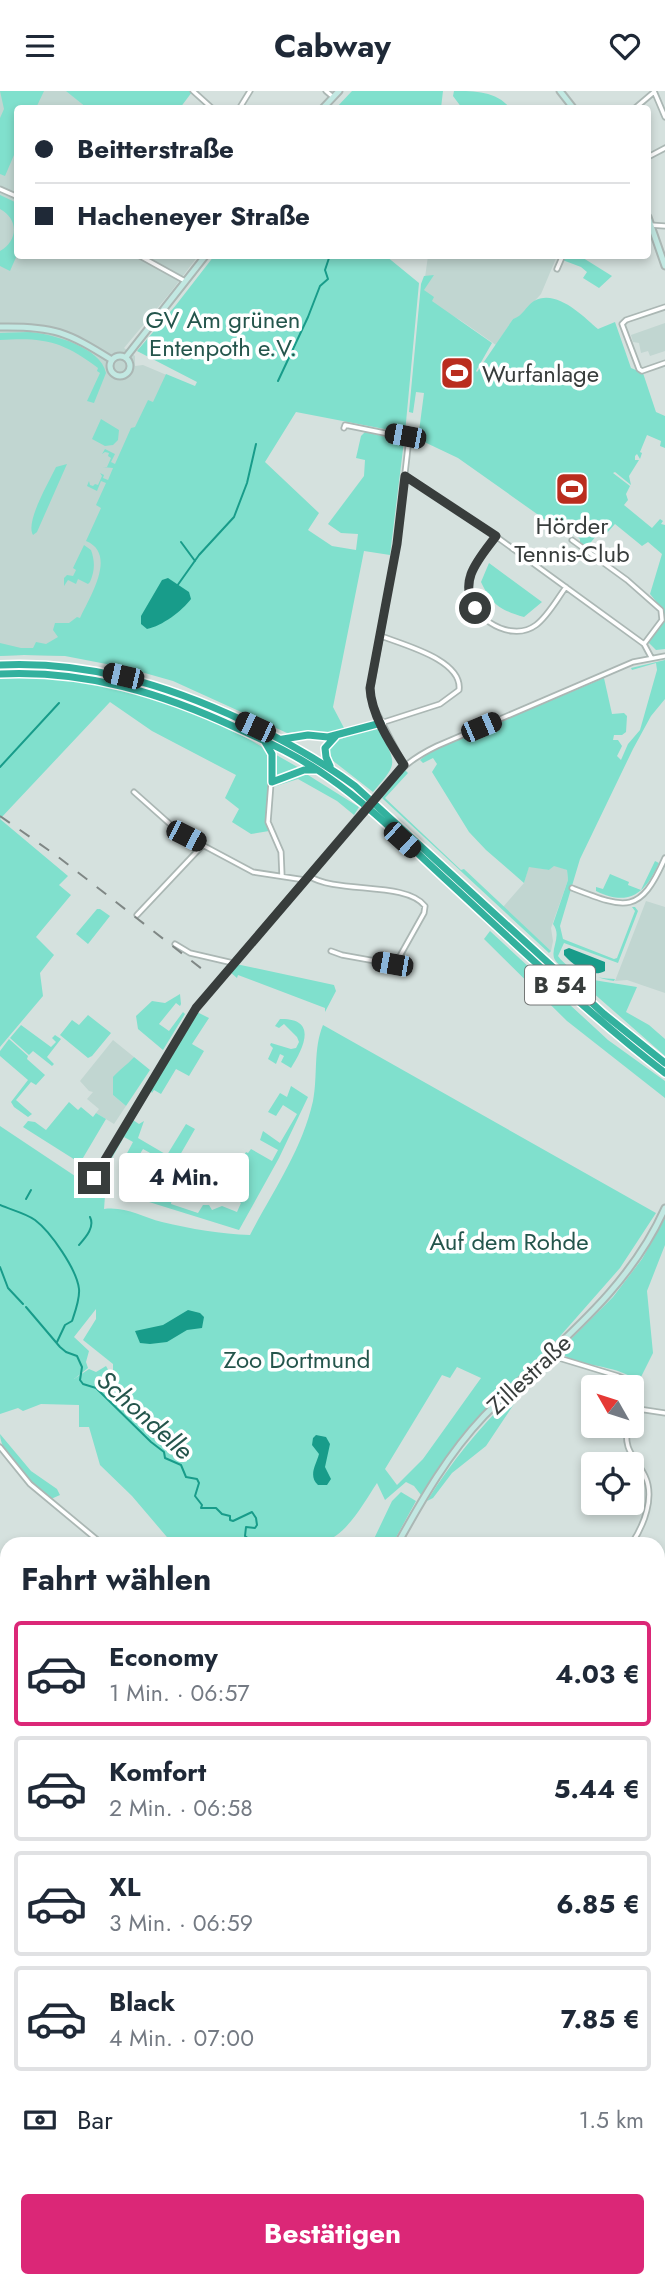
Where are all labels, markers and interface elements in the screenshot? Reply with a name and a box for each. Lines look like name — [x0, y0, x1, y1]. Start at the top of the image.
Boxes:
text: Cabway — [274, 23, 391, 69]
icon: menu — [21, 27, 59, 65]
icon: heart — [606, 27, 644, 65]
text: Beitterstraße — [77, 130, 234, 168]
text: Hacheneyer Straße — [77, 197, 310, 235]
park label: GV Am grünen Entenpoth e.V. — [146, 302, 300, 365]
sports icon: Wurfanlage — [438, 354, 476, 392]
place label: Wurfanlage — [482, 356, 599, 391]
car — [383, 422, 428, 450]
sports icon: Hörder Tennis-Club — [553, 470, 591, 508]
place label: Hörder Tennis-Club — [514, 508, 630, 571]
route start — [459, 592, 491, 624]
car — [101, 661, 146, 691]
car — [232, 709, 279, 745]
car — [458, 709, 505, 745]
car — [163, 817, 210, 855]
car — [380, 818, 425, 862]
car — [370, 950, 415, 978]
road number: B 54 — [525, 965, 595, 1005]
callout: 4 Min. — [119, 1153, 248, 1203]
text: 4 Min. — [149, 1160, 219, 1194]
route end — [78, 1162, 110, 1194]
park label: Auf dem Rohde — [429, 1224, 589, 1259]
street label: Zillestraße — [479, 1326, 579, 1422]
park label: Zoo Dortmund — [224, 1342, 370, 1377]
water label: Schondelle — [88, 1361, 202, 1469]
north arrow — [581, 1375, 644, 1439]
map controls — [581, 1375, 644, 1515]
button: locate — [581, 1452, 644, 1515]
text: Fahrt wählen — [21, 1556, 211, 1602]
text: Economy — [109, 1638, 218, 1676]
icon: car — [25, 1642, 88, 1705]
text: 4.03 € — [555, 1655, 640, 1693]
text: 1 Min. · 06:57 — [109, 1676, 250, 1710]
text: Komfort — [109, 1753, 206, 1791]
icon: car — [25, 1757, 88, 1820]
text: 5.44 € — [554, 1770, 640, 1808]
text: 2 Min. · 06:58 — [109, 1791, 253, 1825]
text: XL — [109, 1868, 141, 1906]
icon: car — [25, 1872, 88, 1935]
text: 6.85 € — [556, 1885, 640, 1923]
text: 3 Min. · 06:59 — [109, 1906, 253, 1940]
text: Black — [109, 1983, 175, 2021]
icon: car — [25, 1987, 88, 2050]
text: 7.85 € — [561, 2000, 640, 2038]
text: 4 Min. · 07:00 — [109, 2021, 254, 2055]
icon: cash — [21, 2101, 59, 2139]
text: Bar — [77, 2101, 113, 2139]
text: 1.5 km — [579, 2103, 644, 2137]
button: Bestätigen — [21, 2194, 644, 2274]

